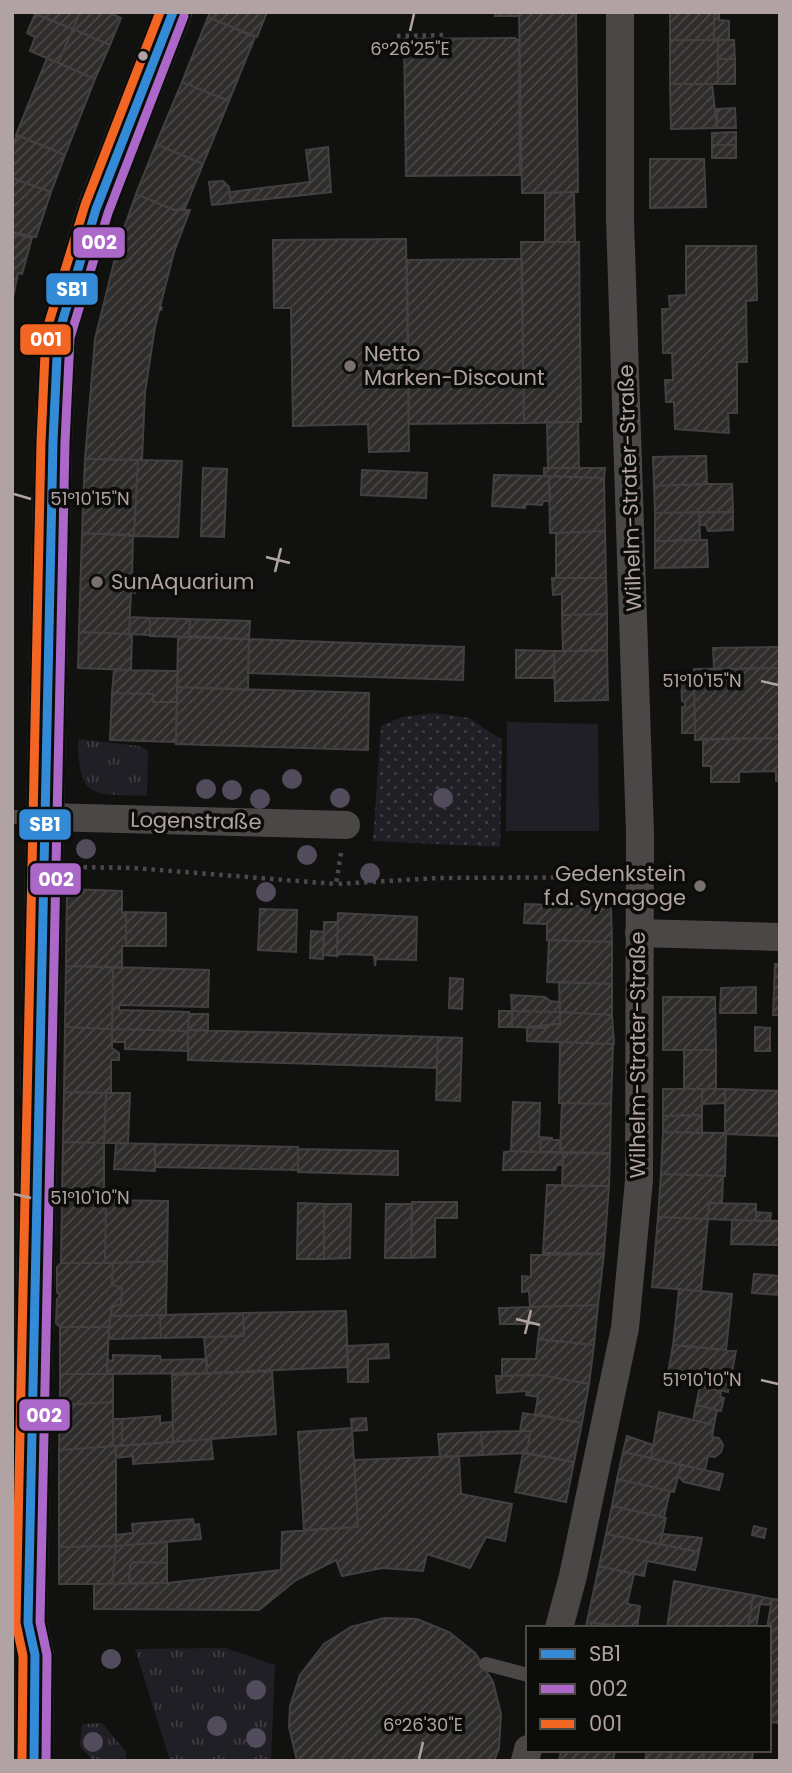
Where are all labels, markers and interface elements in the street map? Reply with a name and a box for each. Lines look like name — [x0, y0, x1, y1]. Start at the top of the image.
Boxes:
text: 6°26'25"E — [370, 36, 450, 61]
unlabelled marker — [136, 49, 150, 63]
line badge: 002 — [72, 226, 126, 259]
text: 002 — [81, 229, 117, 256]
line badge: SB1 — [45, 272, 99, 306]
text: SB1 — [56, 276, 88, 303]
line badge: 001 — [19, 323, 72, 356]
text: 001 — [30, 326, 62, 353]
place label: Netto Marken-Discount — [364, 339, 545, 392]
marker: Netto Marken-Discount — [342, 358, 358, 374]
street label: Wilhelm-Strater-Straße — [611, 364, 648, 612]
text: 51°10'15"N — [50, 486, 130, 511]
place label: SunAquarium — [111, 567, 254, 596]
marker: SunAquarium — [89, 574, 105, 590]
text: 51°10'15"N — [662, 668, 742, 693]
street label: Logenstraße — [130, 805, 262, 836]
line badge: SB1 — [18, 808, 72, 841]
text: SB1 — [29, 811, 61, 838]
place label: Gedenkstein f.d. Synagoge — [544, 859, 686, 912]
line badge: 002 — [29, 862, 82, 896]
text: 002 — [38, 866, 74, 893]
marker: Gedenkstein f.d. Synagoge — [692, 878, 708, 894]
street label: Wilhelm-Strater-Straße — [623, 931, 652, 1179]
text: 51°10'10"N — [50, 1185, 130, 1210]
text: 51°10'10"N — [662, 1367, 742, 1392]
line badge: 002 — [18, 1398, 71, 1432]
text: 002 — [26, 1402, 62, 1429]
legend — [526, 1626, 771, 1752]
text: SB1 — [589, 1639, 621, 1668]
text: 002 — [589, 1674, 627, 1703]
text: 001 — [589, 1709, 622, 1738]
text: 6°26'30"E — [383, 1712, 463, 1737]

